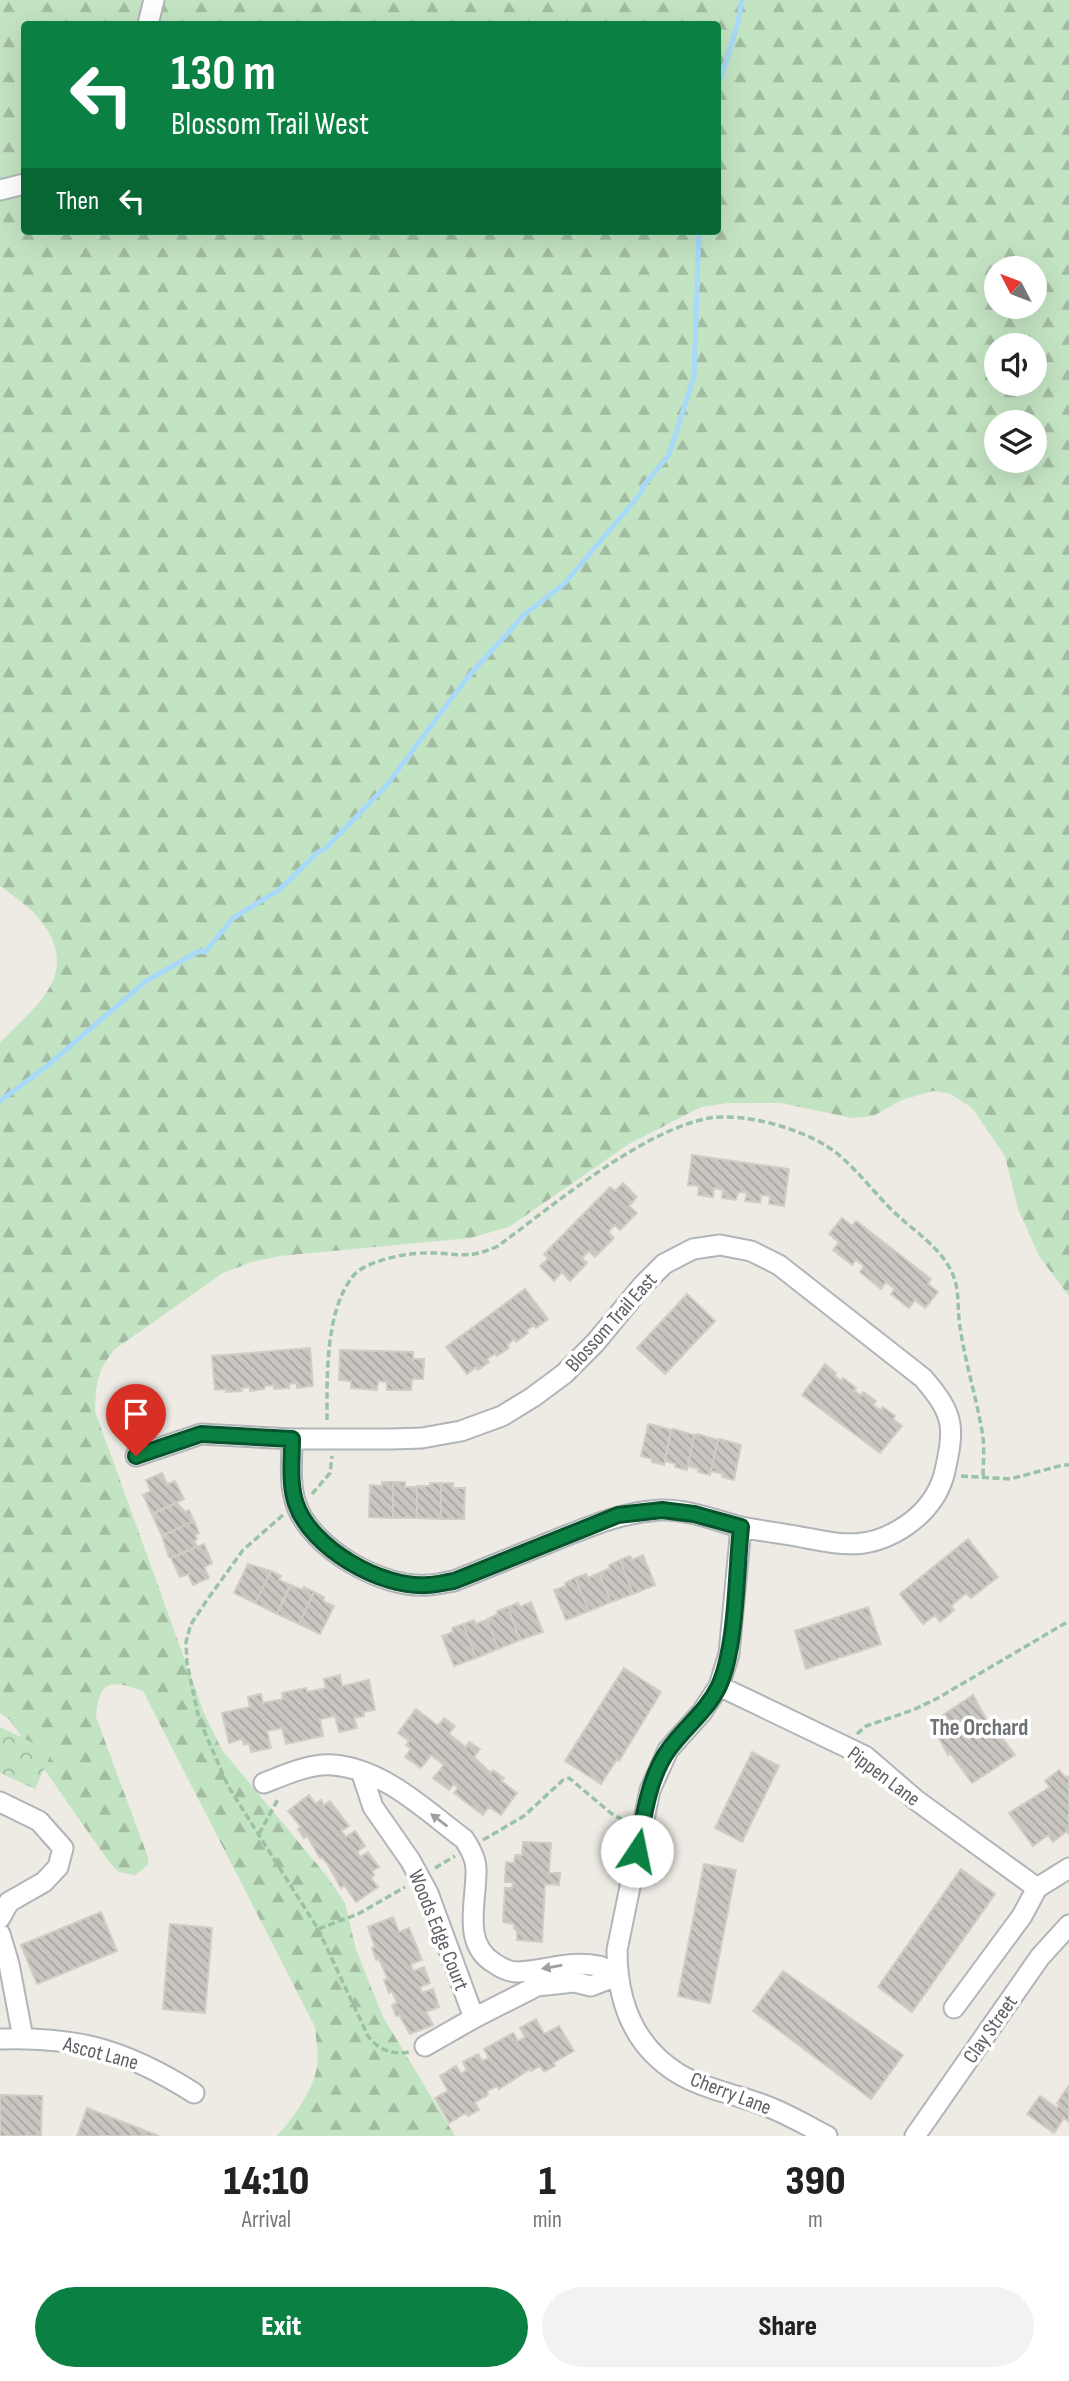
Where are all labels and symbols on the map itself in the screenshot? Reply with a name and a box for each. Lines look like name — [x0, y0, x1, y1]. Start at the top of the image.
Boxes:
north arrow — [984, 256, 1046, 318]
street label: Blossom Trail East — [560, 1268, 662, 1377]
pin — [106, 1384, 166, 1456]
district label: The Orchard — [930, 1714, 1028, 1742]
street label: Pippen Lane — [843, 1741, 925, 1812]
one-way arrow — [430, 1813, 448, 1827]
position arrow — [600, 1814, 674, 1888]
street label: Woods Edge Court — [403, 1866, 474, 1994]
one-way arrow — [541, 1962, 563, 1973]
street label: Clay Street — [958, 1990, 1023, 2068]
street label: Ascot Lane — [60, 2031, 141, 2075]
street label: Cherry Lane — [687, 2067, 775, 2120]

